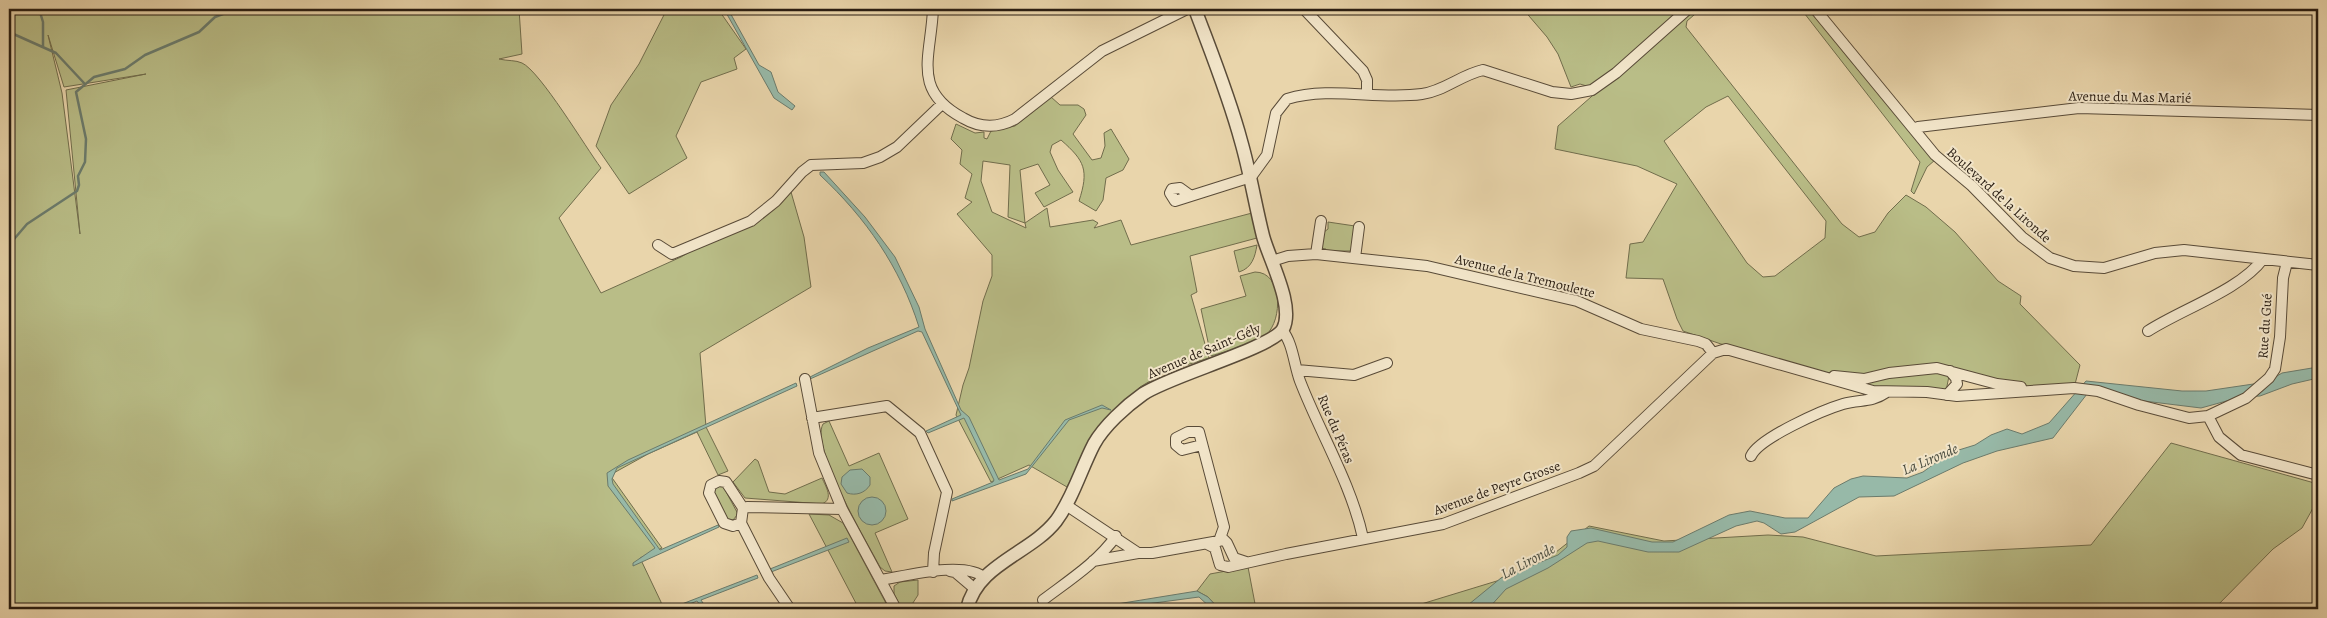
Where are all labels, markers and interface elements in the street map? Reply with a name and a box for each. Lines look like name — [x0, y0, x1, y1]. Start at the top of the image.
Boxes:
street label: Avenue du Mas Marié — [2067, 86, 2192, 108]
street label: Boulevard de la Lironde — [1943, 143, 2055, 247]
street label: Avenue de la Tremoulette — [1452, 249, 1597, 303]
street label: Rue du Gué — [2253, 293, 2277, 359]
street label: Avenue de Saint-Gély — [1144, 318, 1264, 384]
street label: Rue du Péras — [1313, 392, 1359, 466]
water label: La Lironde — [1899, 438, 1962, 480]
street label: Avenue de Peyre Grosse — [1430, 456, 1563, 520]
water label: La Lironde — [1497, 538, 1559, 584]

